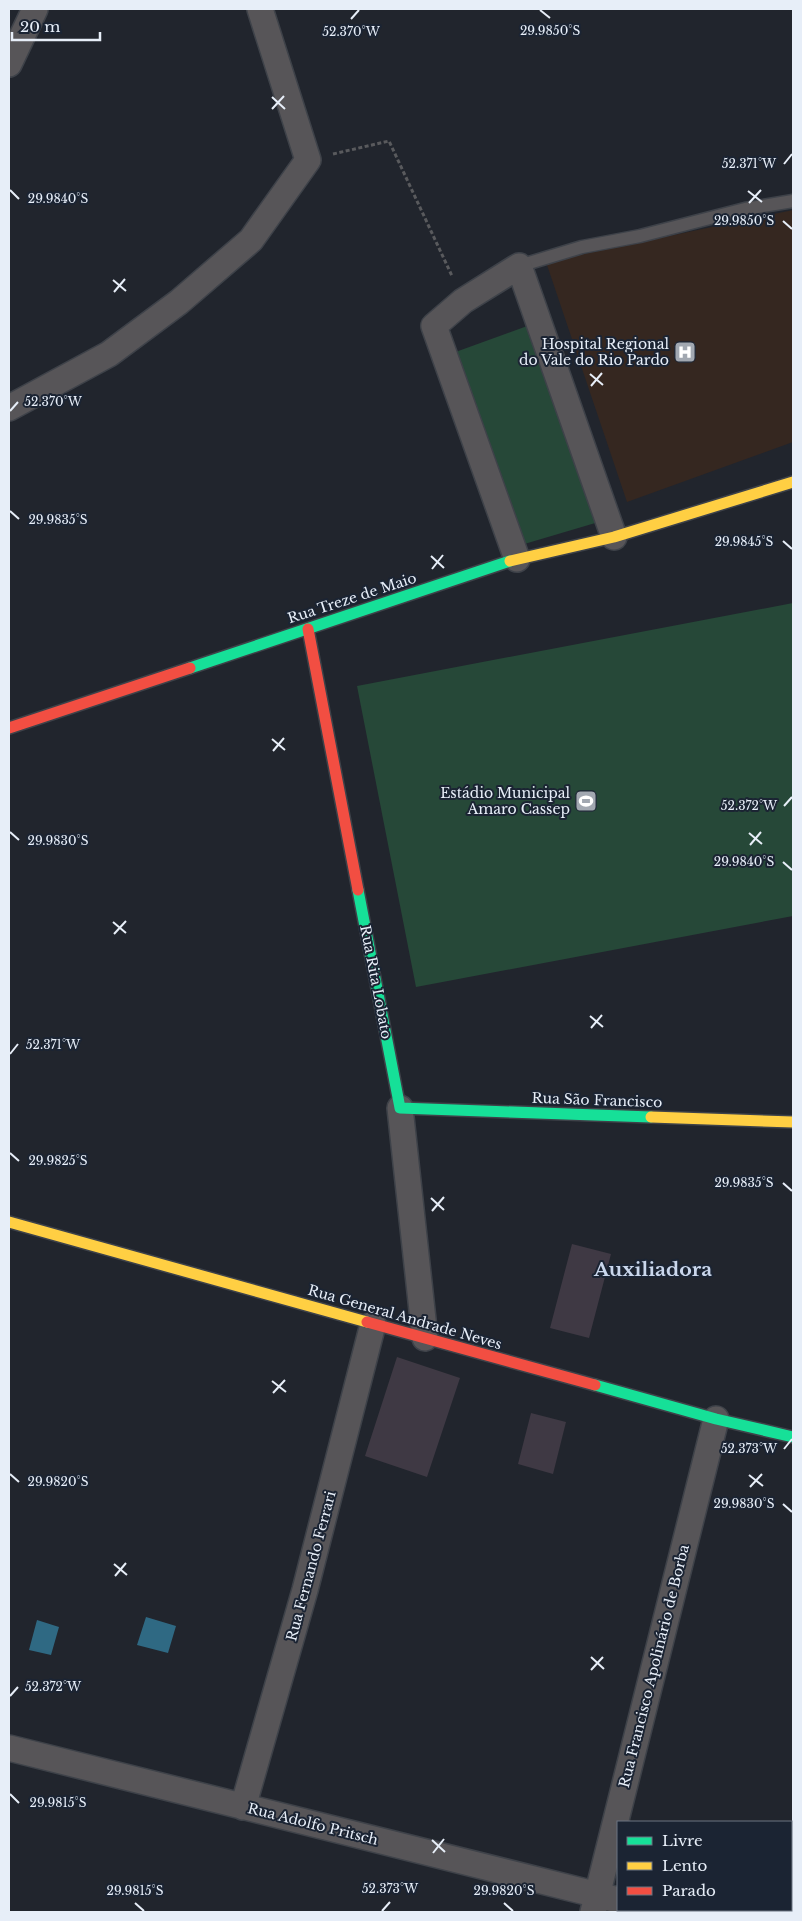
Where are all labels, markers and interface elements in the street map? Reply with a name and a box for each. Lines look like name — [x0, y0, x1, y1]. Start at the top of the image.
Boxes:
scale bar — [12, 10, 100, 42]
text: 20 m — [20, 17, 60, 36]
text: 29.9850°S — [520, 23, 580, 38]
text: 52.370°W — [322, 24, 381, 39]
text: 52.371°W — [722, 156, 777, 171]
text: 29.9840°S — [28, 191, 88, 206]
text: 29.9850°S — [714, 213, 774, 228]
place label: Hospital Regional do Vale do Rio Pardo — [519, 335, 669, 369]
hospital icon: Hospital Regional do Vale do Rio Pardo — [673, 340, 697, 364]
text: 52.370°W — [24, 394, 83, 409]
text: 29.9835°S — [28, 512, 88, 527]
text: 29.9845°S — [715, 534, 774, 549]
street label: Rua Treze de Maio — [285, 569, 419, 627]
place label: Estádio Municipal Amaro Cassep — [440, 784, 570, 818]
sports icon: Estádio Municipal Amaro Cassep — [574, 789, 598, 813]
text: 52.372°W — [721, 798, 778, 813]
text: 29.9830°S — [28, 833, 89, 848]
text: 29.9840°S — [714, 854, 774, 869]
street label: Rua Rita Lobato — [356, 924, 396, 1040]
text: 52.371°W — [26, 1037, 81, 1052]
street label: Rua São Francisco — [531, 1089, 663, 1111]
text: 29.9825°S — [28, 1153, 88, 1168]
text: 29.9835°S — [714, 1175, 774, 1190]
district label: Auxiliadora — [593, 1258, 712, 1281]
street label: Rua General Andrade Neves — [306, 1281, 504, 1353]
text: 52.373°W — [721, 1441, 778, 1456]
text: 29.9820°S — [28, 1474, 89, 1489]
street label: Rua Fernando Ferrari — [282, 1489, 340, 1643]
text: 29.9830°S — [714, 1496, 775, 1511]
street label: Rua Francisco Apolinário de Borba — [615, 1542, 693, 1789]
text: 52.372°W — [25, 1679, 82, 1694]
text: 29.9815°S — [29, 1795, 87, 1810]
street label: Rua Adolfo Pritsch — [246, 1799, 380, 1849]
legend — [617, 1821, 792, 1911]
text: Livre — [662, 1831, 703, 1850]
text: Lento — [662, 1856, 708, 1875]
text: 52.373°W — [362, 1881, 419, 1896]
text: Parado — [662, 1881, 716, 1900]
text: 29.9815°S — [106, 1883, 164, 1898]
text: 29.9820°S — [474, 1883, 535, 1898]

